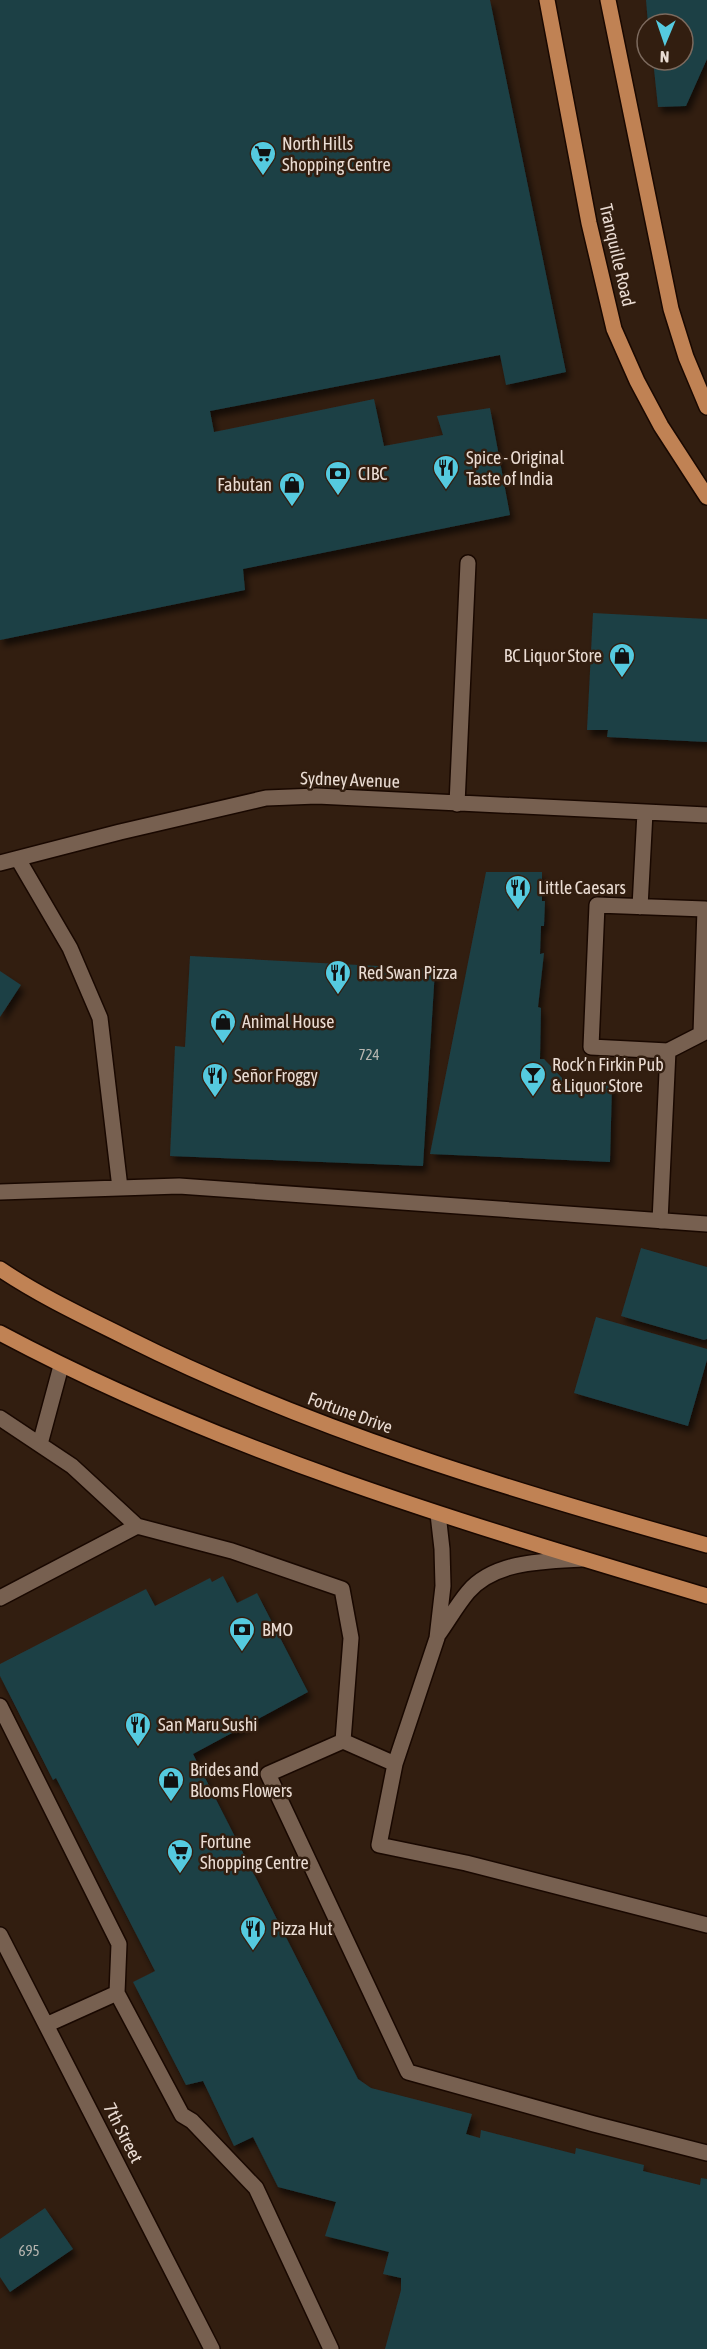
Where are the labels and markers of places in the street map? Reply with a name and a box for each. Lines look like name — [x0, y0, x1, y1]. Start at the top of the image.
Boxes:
place label: North Hills Shopping Centre — [282, 133, 391, 175]
supermarket icon: North Hills Shopping Centre — [248, 139, 278, 177]
place label: Spice - Original Taste of India — [466, 447, 564, 489]
restaurant icon: Spice - Original Taste of India — [431, 453, 461, 491]
bank icon: CIBC — [323, 459, 353, 497]
place label: CIBC — [358, 463, 387, 484]
shop icon: Fabutan — [277, 470, 307, 508]
place label: Fabutan — [217, 474, 272, 495]
shop icon: BC Liquor Store — [607, 641, 637, 679]
place label: BC Liquor Store — [504, 645, 602, 666]
restaurant icon: Little Caesars — [503, 873, 533, 911]
place label: Little Caesars — [538, 877, 626, 898]
restaurant icon: Red Swan Pizza — [323, 958, 353, 996]
place label: Red Swan Pizza — [358, 962, 458, 983]
shop icon: Animal House — [208, 1007, 238, 1045]
place label: Animal House — [242, 1011, 334, 1032]
place label: Rock’n Firkin Pub & Liquor Store — [552, 1054, 664, 1096]
bar icon: Rock’n Firkin Pub & Liquor Store — [518, 1060, 548, 1098]
restaurant icon: Señor Froggy — [200, 1061, 230, 1099]
place label: Señor Froggy — [234, 1065, 318, 1086]
bank icon: BMO — [227, 1615, 257, 1653]
place label: BMO — [262, 1619, 293, 1640]
restaurant icon: San Maru Sushi — [123, 1710, 153, 1748]
place label: San Maru Sushi — [158, 1714, 258, 1735]
place label: Brides and Blooms Flowers — [190, 1759, 292, 1801]
shop icon: Brides and Blooms Flowers — [156, 1765, 186, 1803]
place label: Fortune Shopping Centre — [200, 1831, 309, 1873]
supermarket icon: Fortune Shopping Centre — [165, 1837, 195, 1875]
restaurant icon: Pizza Hut — [238, 1914, 268, 1952]
place label: Pizza Hut — [272, 1918, 333, 1939]

